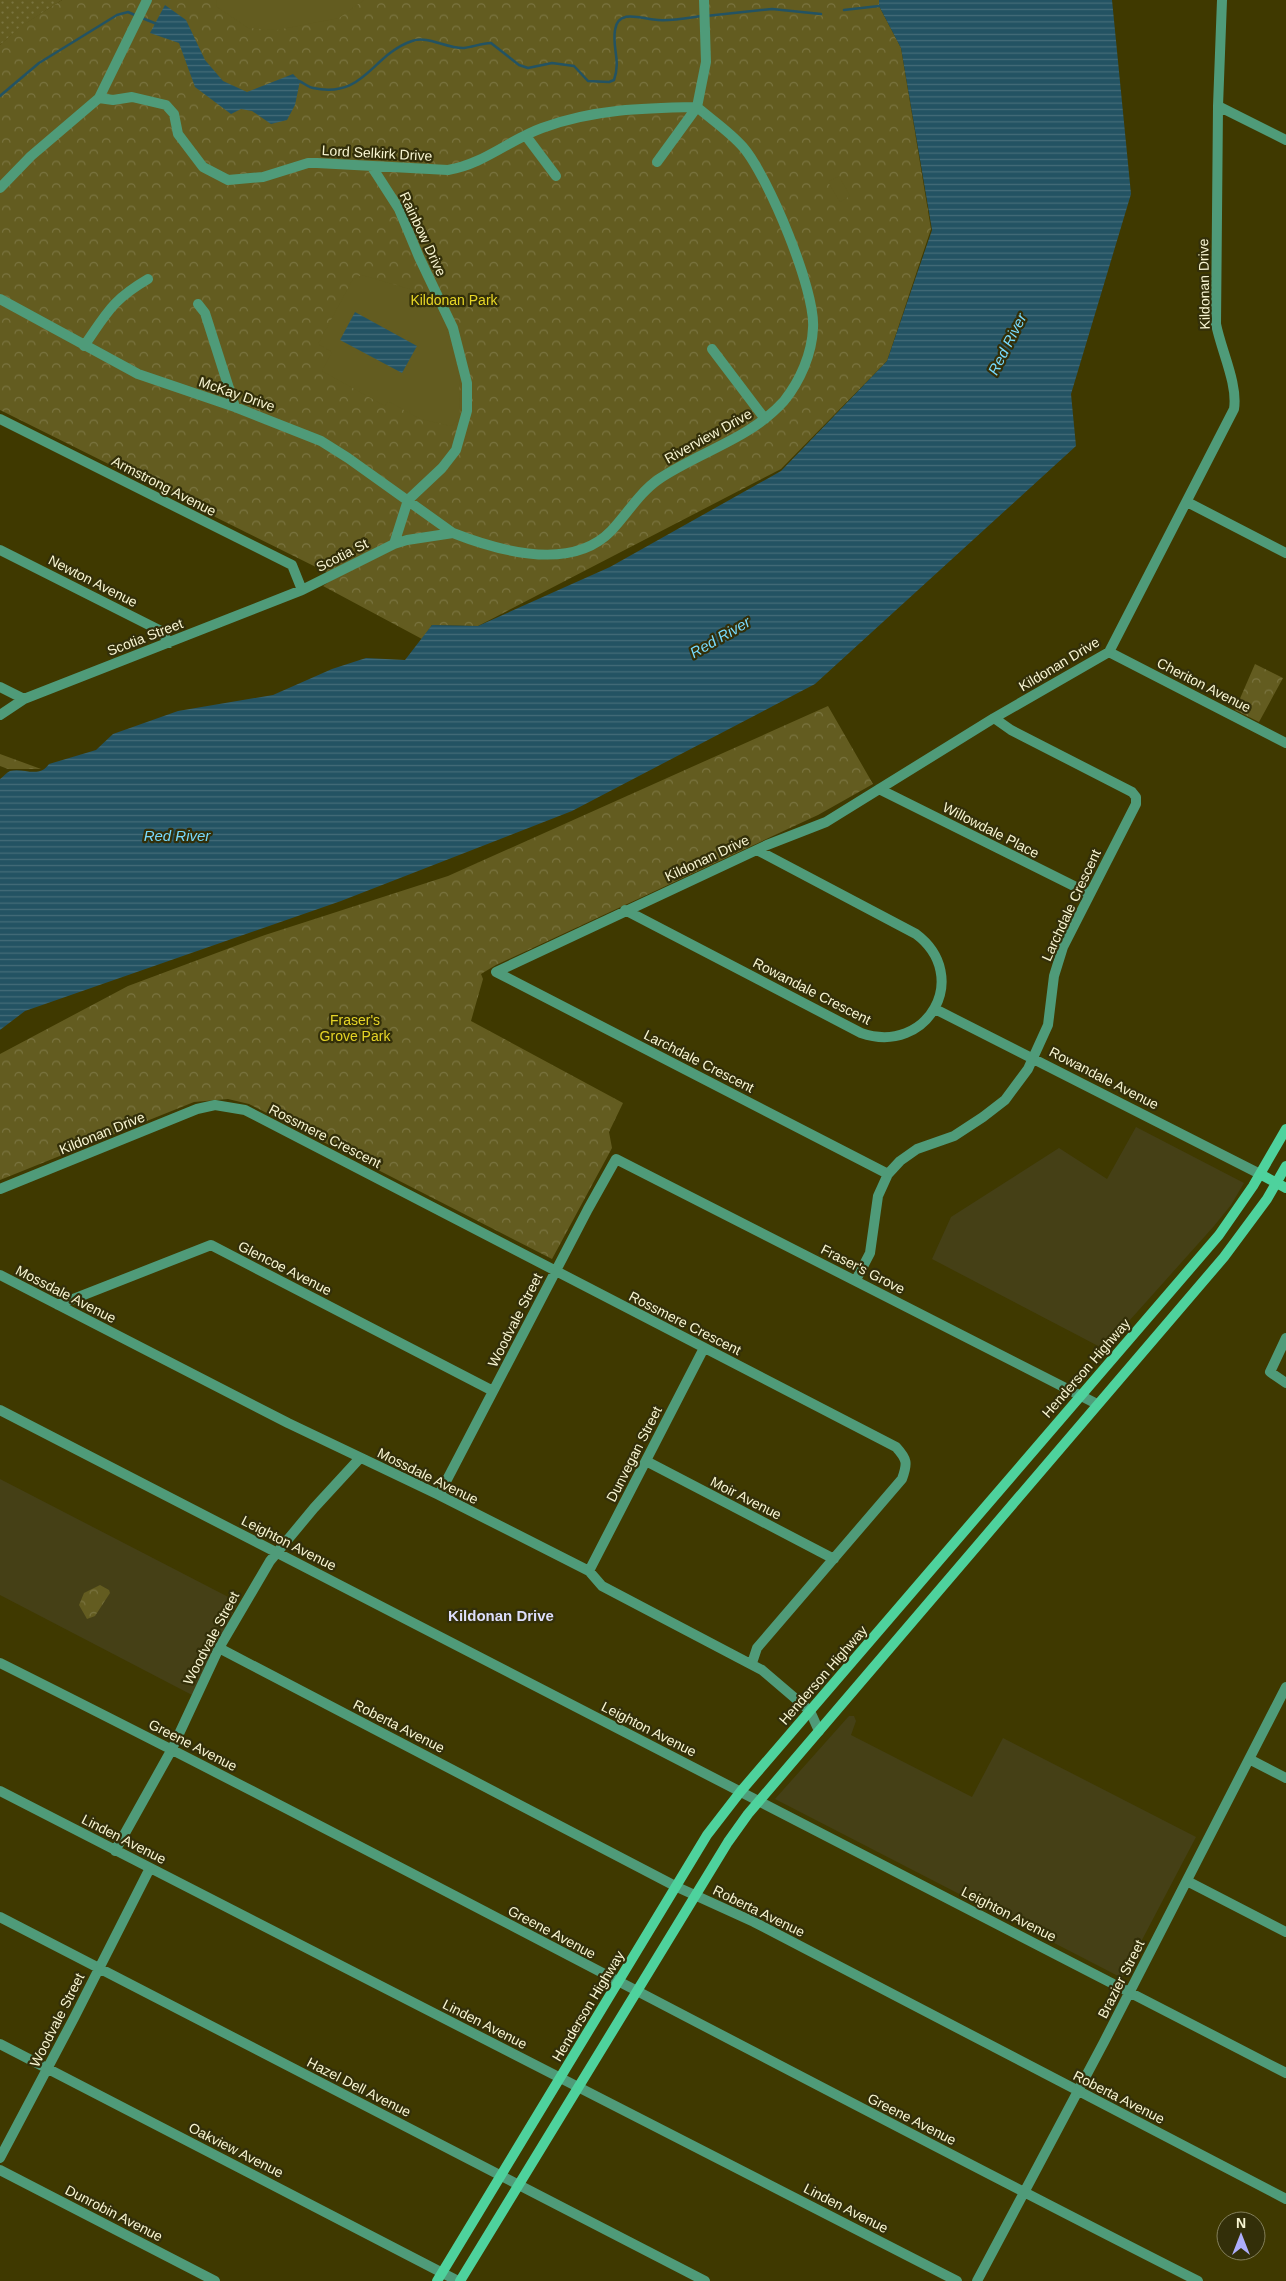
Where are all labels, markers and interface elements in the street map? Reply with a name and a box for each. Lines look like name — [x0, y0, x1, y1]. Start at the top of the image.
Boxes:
street label: Lord Selkirk Drive — [321, 142, 433, 164]
street label: Rainbow Drive — [397, 189, 450, 279]
street label: Kildonan Drive — [1195, 238, 1213, 330]
park label: Kildonan Park — [410, 292, 499, 308]
water label: Red River — [984, 310, 1030, 378]
street label: McKay Drive — [197, 374, 277, 415]
street label: Riverview Drive — [662, 405, 755, 467]
street label: Armstrong Avenue — [109, 453, 219, 519]
street label: Scotia St — [313, 535, 371, 575]
street label: Newton Avenue — [46, 552, 140, 610]
water label: Red River — [687, 612, 754, 661]
street label: Scotia Street — [105, 615, 185, 659]
street label: Kildonan Drive — [1016, 634, 1102, 694]
street label: Cheriton Avenue — [1154, 654, 1254, 716]
street label: Willowdale Place — [940, 799, 1042, 861]
water label: Red River — [144, 827, 211, 844]
street label: Kildonan Drive — [662, 831, 752, 884]
street label: Larchdale Crescent — [1038, 847, 1104, 963]
street label: Rowandale Crescent — [750, 954, 874, 1028]
park label: Fraser's Grove Park — [320, 1012, 391, 1044]
street label: Larchdale Crescent — [641, 1026, 757, 1096]
street label: Rowandale Avenue — [1047, 1044, 1161, 1113]
street label: Rossmere Crescent — [266, 1101, 384, 1171]
street label: Kildonan Drive — [57, 1108, 147, 1157]
street label: Glencoe Avenue — [236, 1238, 334, 1298]
street label: Fraser's Grove — [818, 1241, 908, 1297]
street label: Mossdale Avenue — [13, 1262, 119, 1326]
street label: Woodvale Street — [484, 1270, 546, 1370]
street label: Rossmere Crescent — [626, 1288, 744, 1358]
street label: Henderson Highway — [1039, 1315, 1133, 1421]
street label: Dunvegan Street — [603, 1403, 665, 1504]
street label: Mossdale Avenue — [375, 1445, 481, 1507]
street label: Moir Avenue — [708, 1473, 784, 1523]
street label: Leighton Avenue — [239, 1512, 339, 1574]
street label: Woodvale Street — [180, 1589, 242, 1687]
district label: Kildonan Drive — [448, 1607, 554, 1624]
street label: Henderson Highway — [776, 1622, 870, 1728]
street label: Roberta Avenue — [351, 1696, 447, 1756]
street label: Leighton Avenue — [599, 1698, 699, 1760]
street label: Greene Avenue — [146, 1716, 240, 1774]
street label: Linden Avenue — [79, 1811, 169, 1867]
street label: Roberta Avenue — [710, 1882, 808, 1940]
street label: Leighton Avenue — [959, 1883, 1059, 1945]
street label: Greene Avenue — [505, 1902, 599, 1962]
street label: Brazier Street — [1094, 1937, 1148, 2021]
street label: Henderson Highway — [549, 1948, 627, 2064]
street label: Woodvale Street — [26, 1970, 88, 2070]
street label: Linden Avenue — [440, 1996, 530, 2052]
street label: Hazel Dell Avenue — [305, 2054, 414, 2120]
street label: Roberta Avenue — [1071, 2067, 1167, 2127]
street label: Greene Avenue — [865, 2090, 959, 2148]
street label: Oakview Avenue — [186, 2119, 286, 2181]
street label: Linden Avenue — [801, 2180, 891, 2236]
street label: Dunrobin Avenue — [63, 2182, 166, 2245]
north arrow — [1216, 2211, 1266, 2261]
text: N — [1236, 2215, 1246, 2231]

